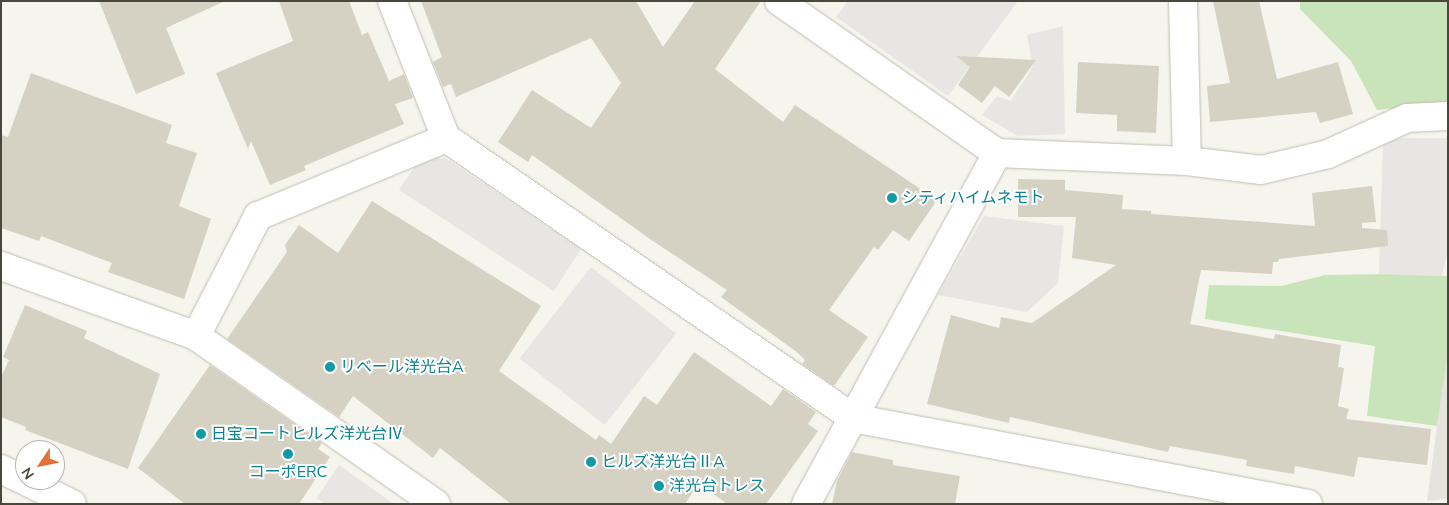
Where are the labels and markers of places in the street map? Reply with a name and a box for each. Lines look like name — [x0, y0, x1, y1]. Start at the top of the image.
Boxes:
place label: シティハイムネモト — [902, 188, 1046, 208]
marker: シティハイムネモト — [886, 192, 898, 204]
place label: リベール洋光台A — [340, 357, 464, 377]
marker: リベール洋光台A — [324, 361, 336, 373]
place label: 日宝コートヒルズ洋光台Ⅳ — [211, 424, 403, 444]
marker: 日宝コートヒルズ洋光台Ⅳ — [195, 428, 207, 440]
marker: コーポERC — [282, 448, 294, 460]
place label: ヒルズ洋光台ⅡA — [601, 452, 725, 472]
marker: ヒルズ洋光台ⅡA — [585, 456, 597, 468]
place label: コーポERC — [249, 462, 327, 482]
place label: 洋光台トレス — [669, 476, 765, 496]
marker: 洋光台トレス — [653, 480, 665, 492]

